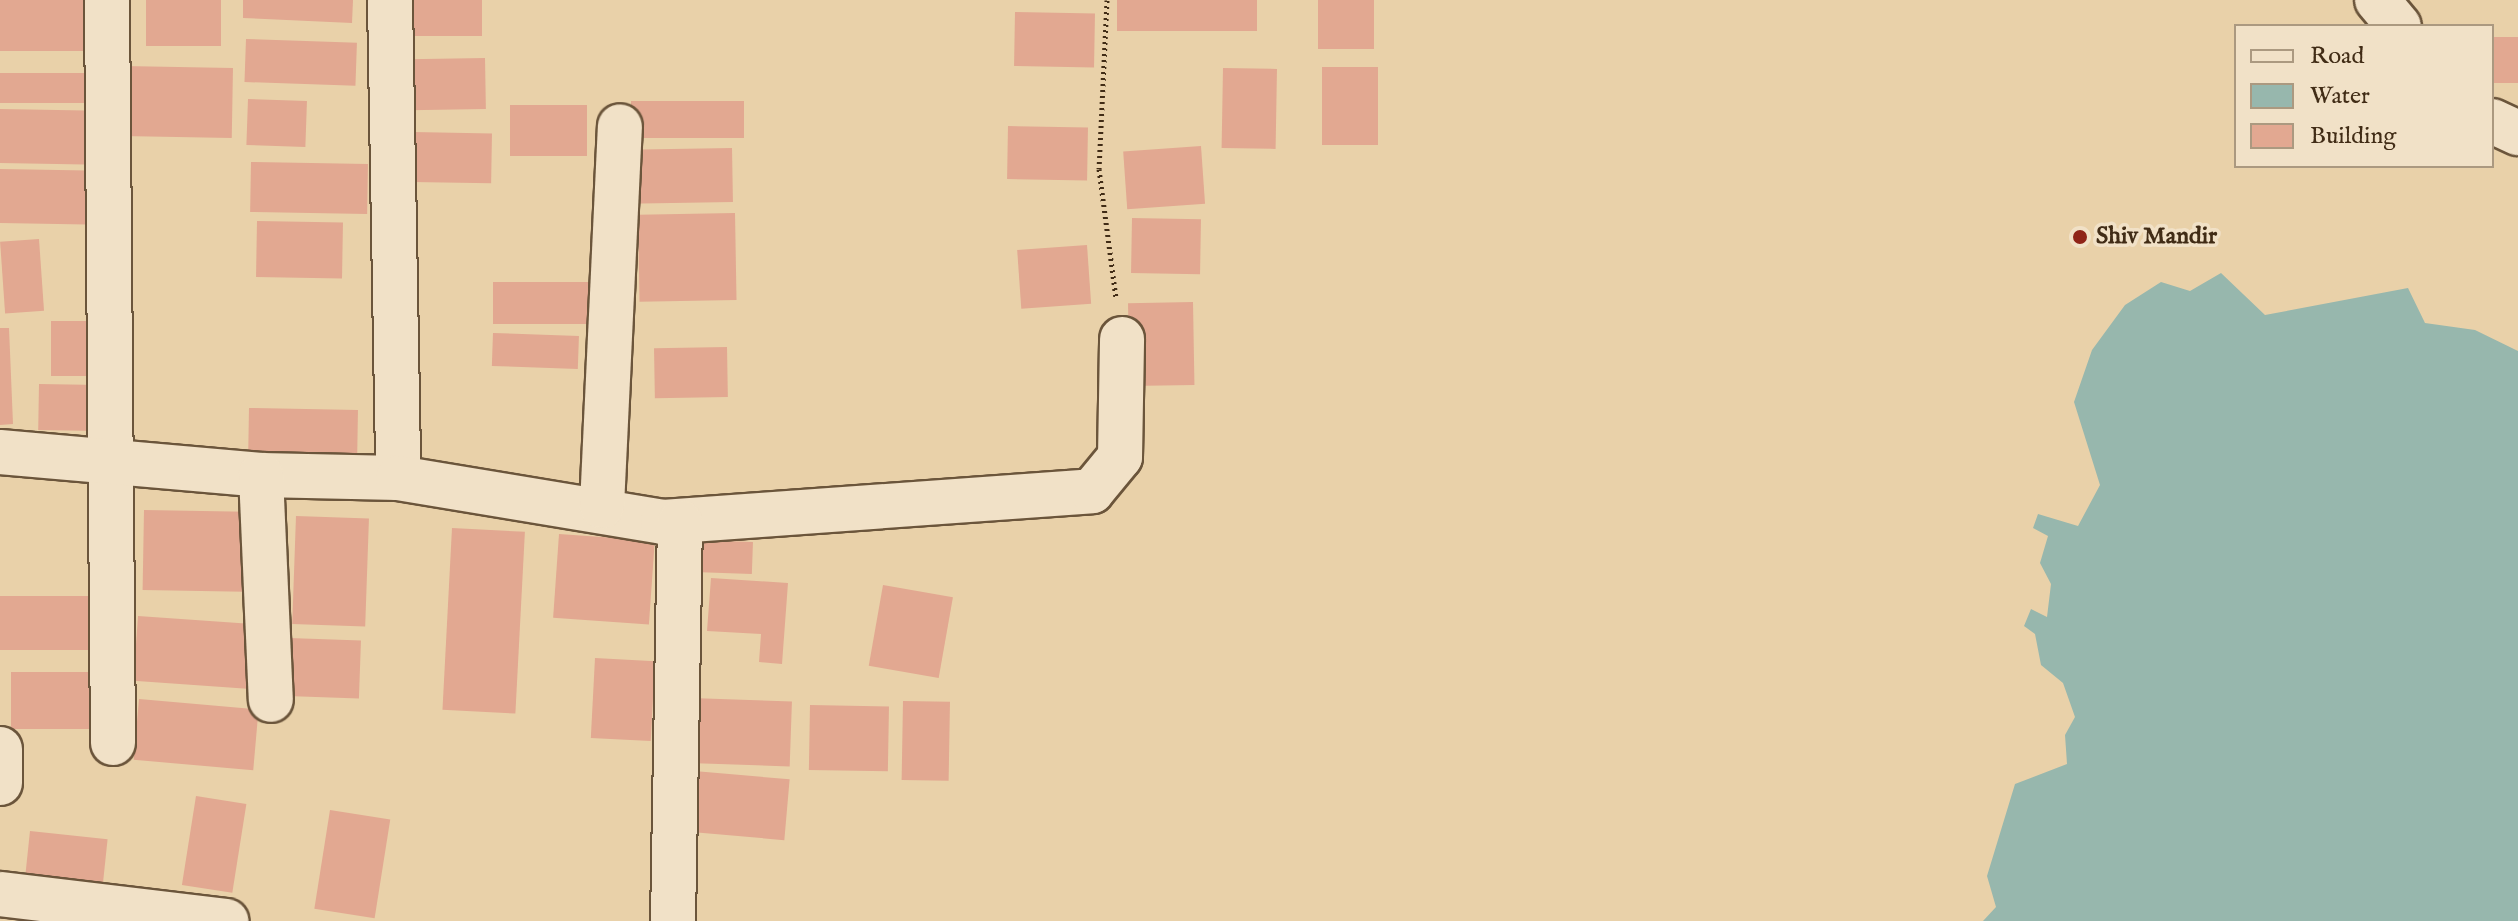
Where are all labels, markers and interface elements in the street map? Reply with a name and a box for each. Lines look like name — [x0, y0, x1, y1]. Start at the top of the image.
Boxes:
legend — [2234, 24, 2494, 168]
text: Road — [2310, 41, 2364, 72]
text: Water — [2310, 81, 2370, 112]
text: Building — [2310, 121, 2396, 152]
place label: Shiv Mandir — [2096, 223, 2217, 251]
marker: Shiv Mandir — [2071, 228, 2089, 246]

